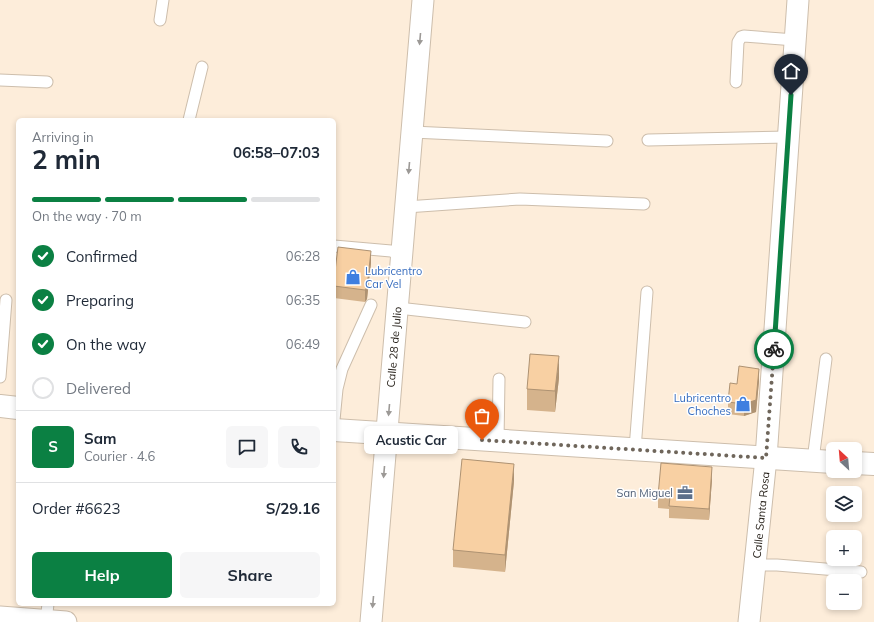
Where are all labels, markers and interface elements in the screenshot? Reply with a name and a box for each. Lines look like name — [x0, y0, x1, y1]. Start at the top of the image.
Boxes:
one-way arrow — [417, 33, 424, 45]
pin — [774, 54, 808, 95]
icon: home — [780, 60, 802, 82]
text: Arriving in — [32, 129, 94, 145]
text: 2 min — [32, 143, 101, 176]
text: 06:58–07:03 — [233, 143, 320, 162]
one-way arrow — [406, 162, 413, 174]
text: On the way · 70 m — [32, 208, 142, 224]
icon: check — [32, 245, 54, 267]
text: Confirmed — [66, 247, 137, 266]
text: 06:28 — [286, 248, 320, 264]
place label: Lubricentro Car Vel — [365, 264, 422, 291]
shop icon: Lubricentro Car Vel — [344, 268, 362, 286]
icon: check — [32, 289, 54, 311]
text: Preparing — [66, 291, 134, 310]
text: 06:35 — [286, 292, 320, 308]
street label: Calle 28 de Julio — [383, 306, 405, 388]
courier — [754, 329, 794, 369]
icon: check — [32, 333, 54, 355]
text: On the way — [66, 335, 146, 354]
text: 06:49 — [286, 336, 320, 352]
icon: bike — [763, 338, 785, 360]
text: Delivered — [66, 379, 131, 398]
place label: Lubricentro Choches — [674, 391, 731, 418]
shop icon: Lubricentro Choches — [734, 395, 752, 413]
pin — [465, 399, 499, 440]
one-way arrow — [386, 404, 393, 416]
icon: bag — [471, 405, 493, 427]
button: chat — [226, 426, 268, 468]
button: phone — [278, 426, 320, 468]
callout: Acustic Car — [364, 426, 458, 454]
text: Sam — [84, 429, 116, 448]
text: Acustic Car — [376, 432, 446, 448]
text: S — [48, 437, 58, 456]
north arrow — [826, 442, 862, 478]
map controls — [826, 442, 862, 610]
text: Courier · 4.6 — [84, 448, 155, 464]
one-way arrow — [380, 466, 387, 479]
street label: Calle Santa Rosa — [749, 471, 773, 559]
office icon: San Miguel — [676, 484, 694, 502]
place label: San Miguel — [617, 486, 673, 500]
button: layers — [826, 486, 862, 522]
text: Order #6623 — [32, 499, 120, 518]
text: S/29.16 — [266, 499, 320, 518]
button: + — [826, 530, 862, 566]
button: Help — [32, 552, 172, 598]
button: Share — [180, 552, 320, 598]
button: − — [826, 574, 862, 610]
one-way arrow — [369, 596, 376, 608]

